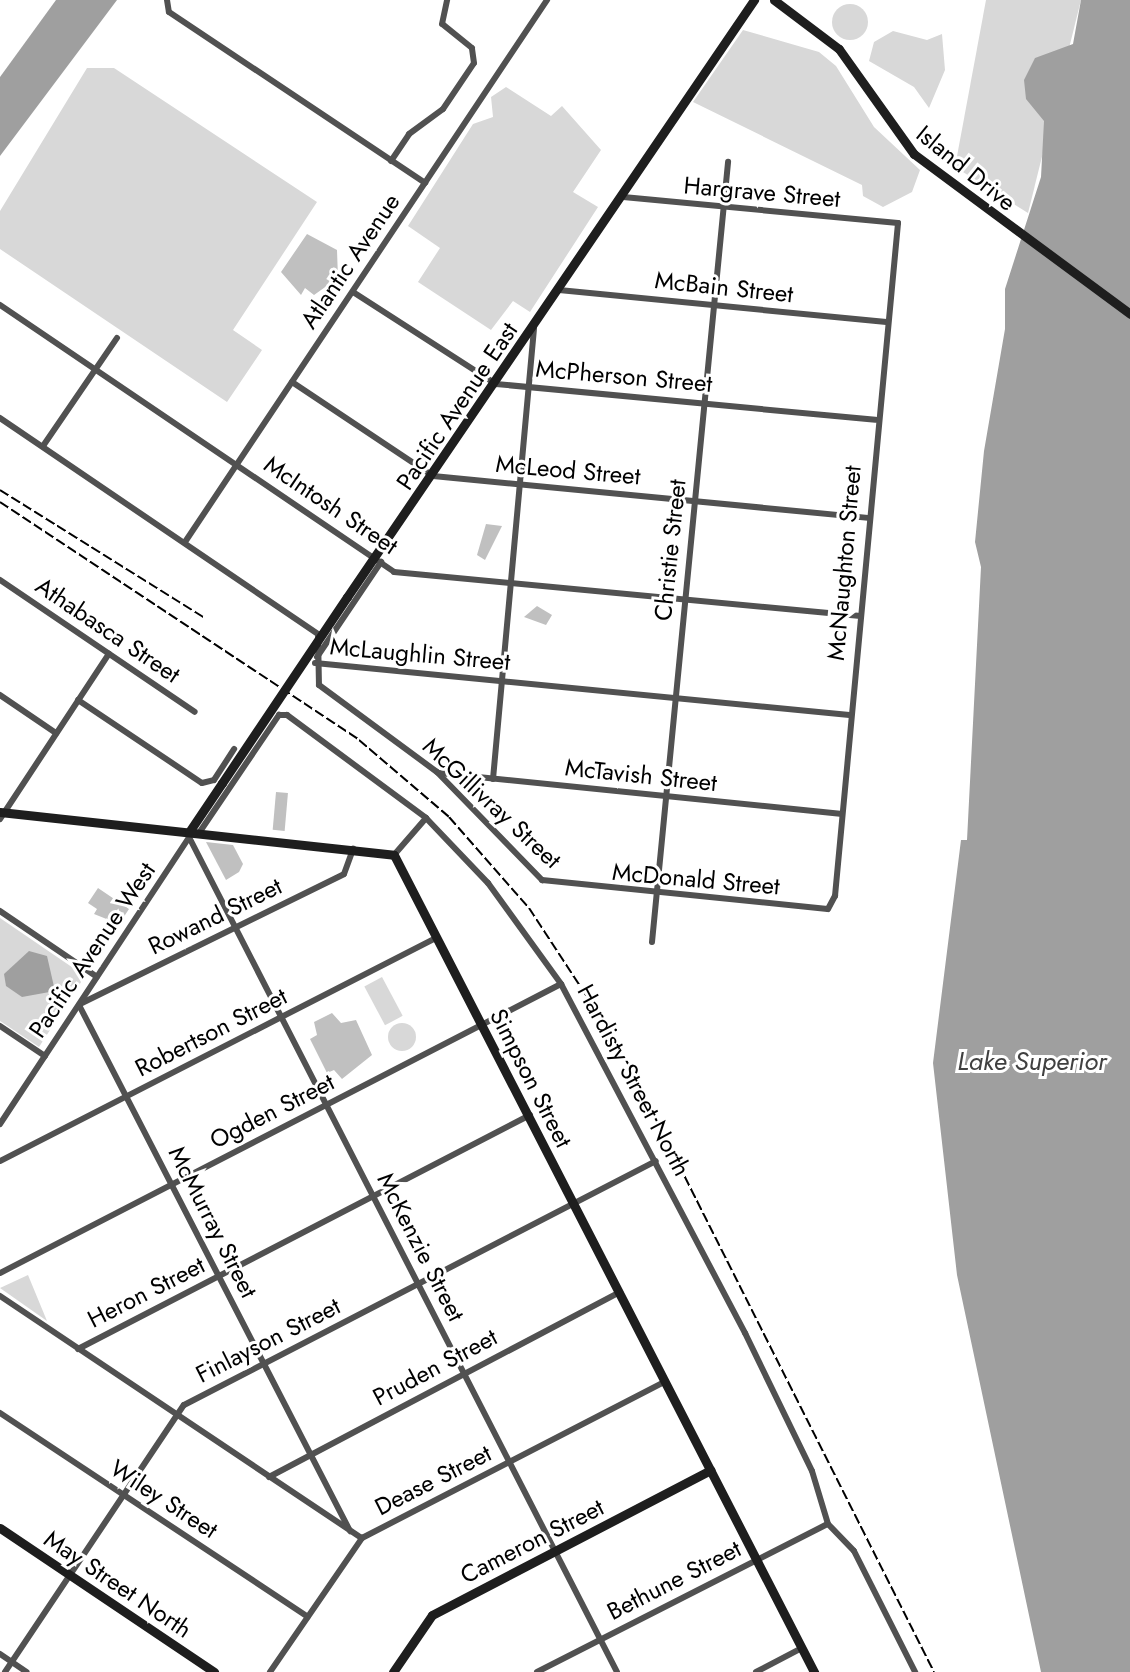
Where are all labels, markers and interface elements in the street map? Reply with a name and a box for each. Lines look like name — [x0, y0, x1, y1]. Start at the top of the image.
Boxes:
street label: Island Drive — [911, 119, 1021, 217]
street label: Hargrave Street — [683, 171, 841, 213]
street label: Atlantic Avenue — [294, 188, 406, 334]
street label: McBain Street — [653, 265, 795, 309]
street label: Pacific Avenue East — [390, 317, 524, 495]
street label: McPherson Street — [535, 354, 713, 398]
street label: McLeod Street — [494, 449, 642, 491]
street label: McIntosh Street — [259, 450, 403, 560]
street label: McNaughton Street — [821, 464, 867, 662]
street label: Christie Street — [648, 478, 692, 622]
street label: Athabasca Street — [30, 571, 186, 689]
street label: McLaughlin Street — [329, 632, 511, 676]
street label: McGillivray Street — [417, 732, 567, 874]
street label: McTavish Street — [564, 753, 718, 797]
street label: Pacific Avenue West — [23, 857, 161, 1043]
street label: McDonald Street — [611, 857, 781, 901]
street label: Rowand Street — [144, 871, 286, 961]
street label: Hardisty Street North — [571, 979, 697, 1181]
street label: Robertson Street — [130, 981, 292, 1083]
street label: Simpson Street — [484, 1004, 578, 1152]
water label: Lake Superior — [957, 1046, 1107, 1078]
street label: Ogden Street — [205, 1067, 339, 1155]
street label: McMurray Street — [163, 1142, 263, 1302]
street label: McKenzie Street — [371, 1168, 471, 1326]
street label: Heron Street — [83, 1250, 209, 1334]
street label: Finlayson Street — [191, 1291, 345, 1389]
street label: Pruden Street — [368, 1322, 502, 1412]
street label: Dease Street — [370, 1438, 496, 1522]
street label: Wiley Street — [105, 1454, 223, 1544]
street label: Cameron Street — [455, 1493, 609, 1589]
street label: May Street North — [39, 1524, 197, 1644]
street label: Bethune Street — [602, 1534, 746, 1626]

